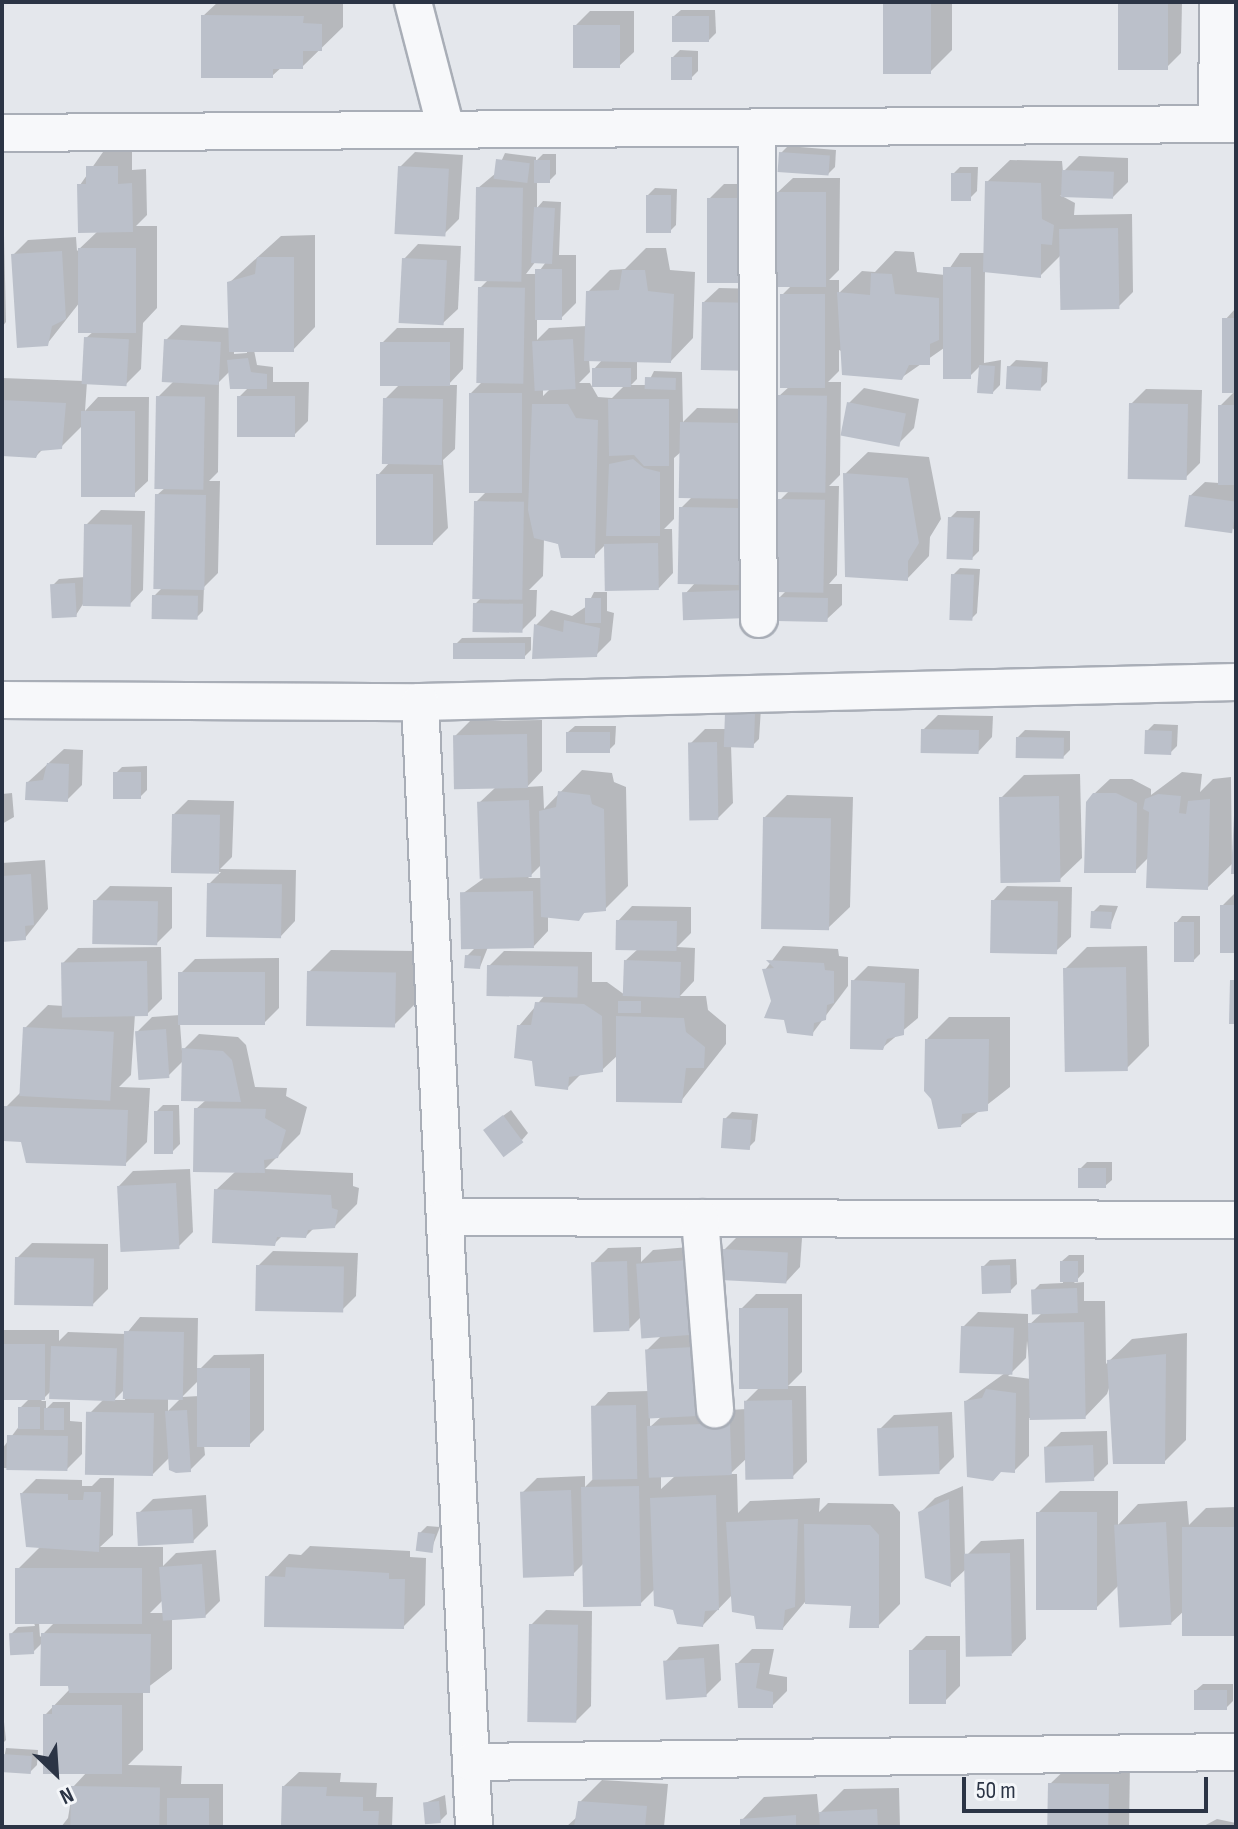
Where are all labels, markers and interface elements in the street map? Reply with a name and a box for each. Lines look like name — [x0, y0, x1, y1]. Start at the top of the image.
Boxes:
north arrow — [16, 1733, 96, 1813]
scale bar — [966, 1761, 1212, 1811]
text: 50 m — [976, 1776, 1016, 1805]
text: N — [55, 1780, 77, 1810]

